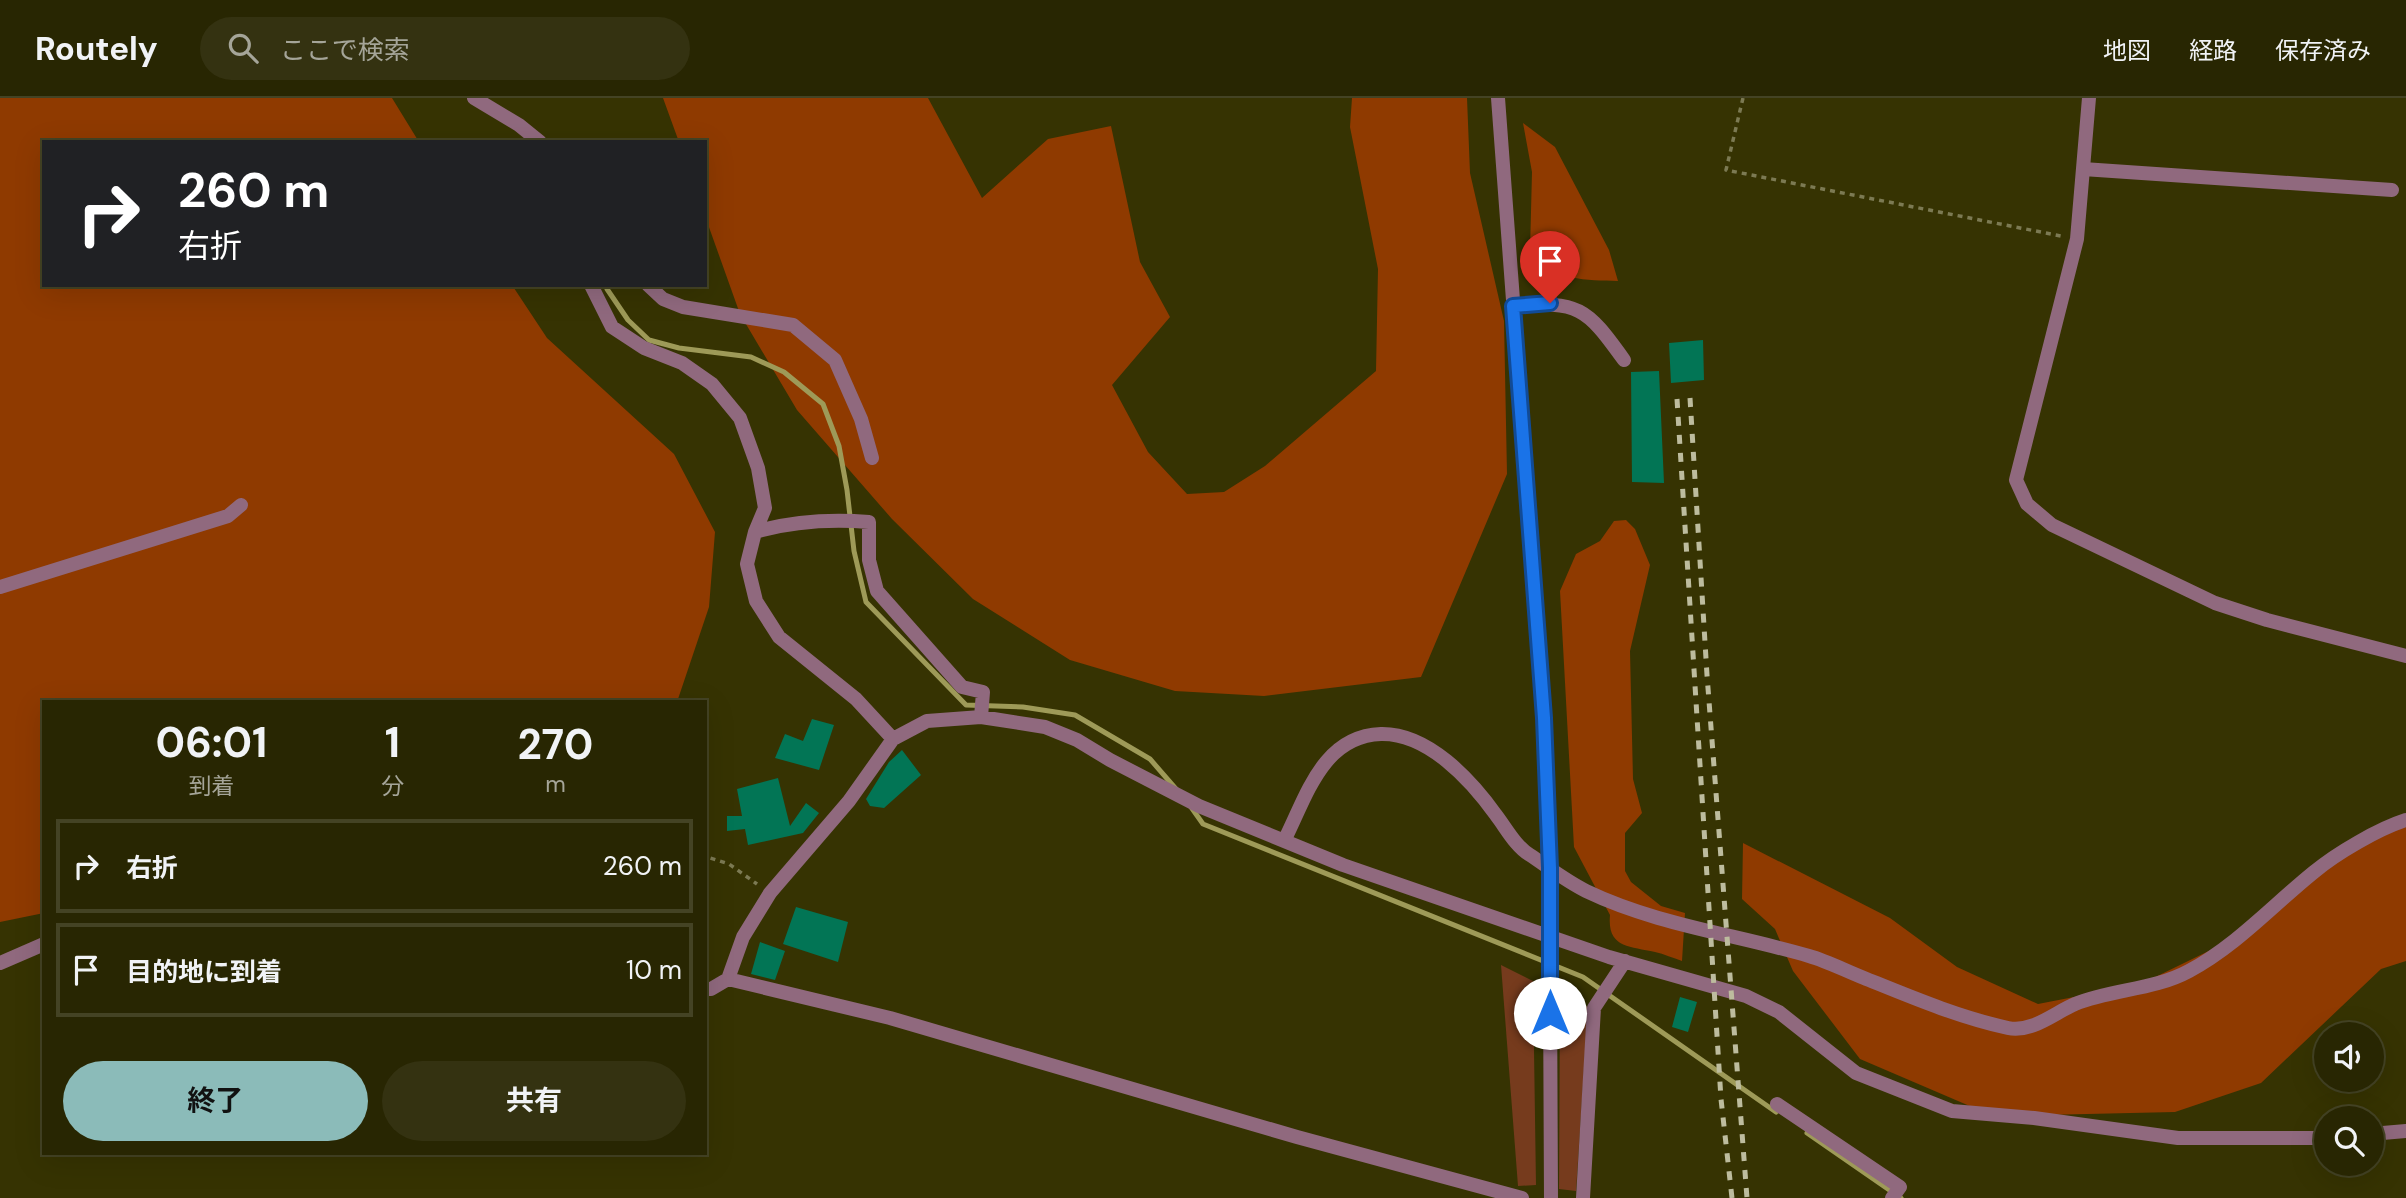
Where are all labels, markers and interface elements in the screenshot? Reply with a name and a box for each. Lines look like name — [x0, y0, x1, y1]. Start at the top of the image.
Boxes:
search box — [200, 17, 690, 80]
text: Routely — [35, 27, 158, 70]
icon: search — [224, 29, 262, 67]
text: ここで検索 — [280, 33, 410, 67]
text: 地図 — [2103, 35, 2151, 66]
text: 経路 — [2189, 35, 2237, 66]
text: 保存済み — [2275, 35, 2371, 66]
text: 260 m — [178, 158, 329, 222]
icon: right — [63, 168, 154, 259]
text: 右折 — [178, 225, 242, 267]
pin — [1520, 231, 1580, 303]
icon: arrive — [1531, 242, 1569, 280]
text: 06:01 — [156, 715, 267, 770]
text: 1 — [385, 715, 400, 770]
text: 270 — [518, 717, 593, 772]
text: m — [545, 769, 566, 799]
text: 到着 — [188, 771, 234, 801]
text: 分 — [381, 771, 404, 801]
icon: right — [67, 847, 105, 885]
text: 260 m — [603, 849, 682, 883]
text: 右折 — [126, 851, 178, 885]
icon: arrive — [67, 951, 105, 989]
text: 10 m — [626, 953, 682, 987]
text: 目的地に到着 — [126, 955, 282, 989]
position arrow — [1513, 976, 1587, 1050]
map controls — [2314, 1022, 2384, 1176]
button: sound — [2314, 1022, 2384, 1092]
button: 終了 — [63, 1061, 368, 1141]
button: 共有 — [382, 1061, 686, 1141]
button: search — [2314, 1106, 2384, 1176]

